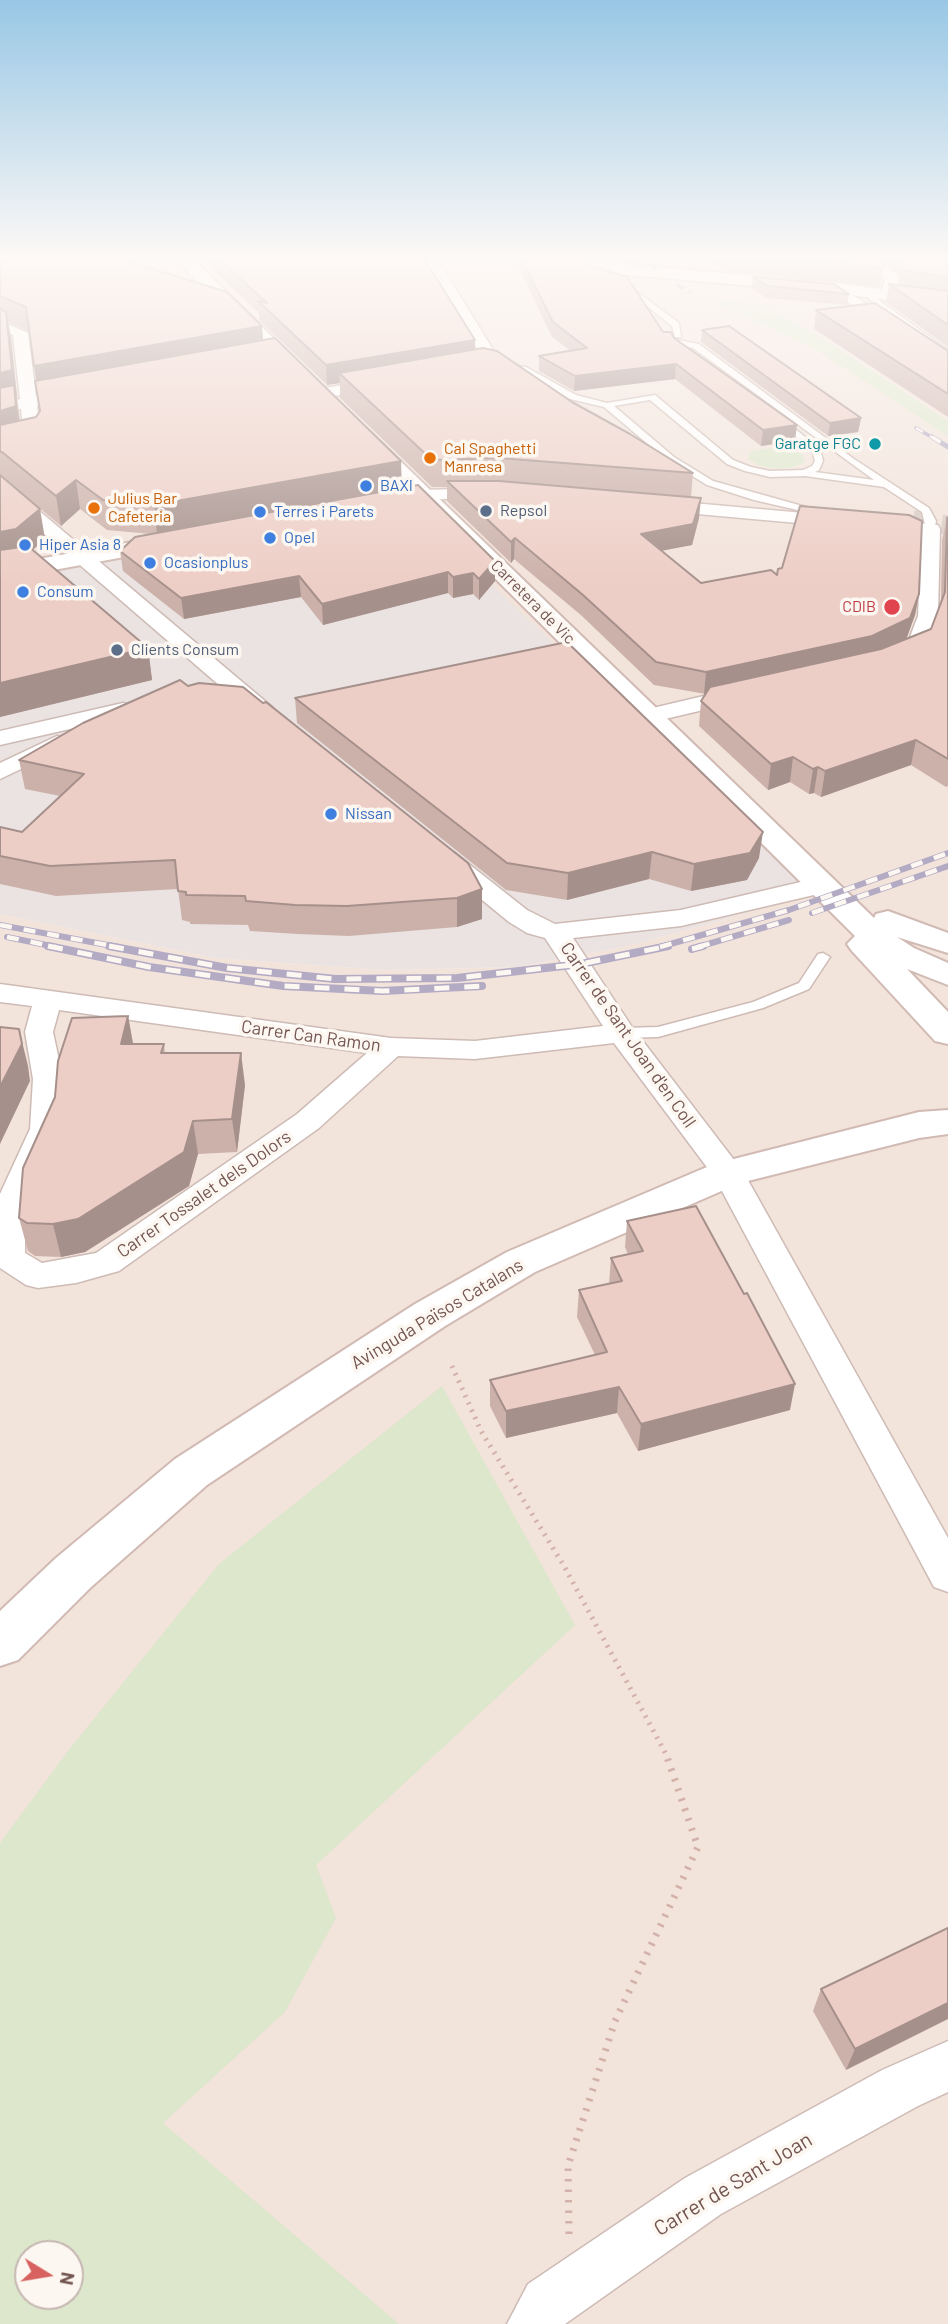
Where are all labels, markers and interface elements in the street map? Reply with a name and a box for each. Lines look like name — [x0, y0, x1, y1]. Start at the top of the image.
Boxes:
place label: Garatge FGC — [775, 434, 861, 454]
marker: Garatge FGC — [867, 436, 883, 452]
place label: Cal Spaghetti Manresa — [444, 439, 536, 477]
marker: Cal Spaghetti Manresa — [422, 450, 438, 466]
place label: BAXI — [380, 476, 413, 496]
marker: BAXI — [358, 478, 374, 494]
place label: Julius Bar Cafeteria — [108, 489, 177, 527]
marker: Julius Bar Cafeteria — [86, 500, 102, 516]
place label: Repsol — [500, 501, 547, 521]
place label: Terres i Parets — [274, 502, 374, 522]
marker: Repsol — [478, 503, 494, 519]
marker: Terres i Parets — [252, 504, 268, 520]
place label: Opel — [284, 528, 315, 548]
marker: Opel — [262, 530, 278, 546]
place label: Hiper Asia 8 — [39, 535, 121, 555]
marker: Hiper Asia 8 — [17, 537, 33, 553]
place label: Ocasionplus — [164, 553, 248, 573]
marker: Ocasionplus — [142, 555, 158, 571]
street label: Carretera de Vic — [487, 556, 579, 648]
place label: Consum — [37, 582, 94, 602]
marker: Consum — [15, 584, 31, 600]
place label: CDIB — [842, 597, 876, 617]
marker: CDIB — [882, 597, 902, 617]
place label: Clients Consum — [131, 640, 239, 660]
marker: Clients Consum — [109, 642, 125, 658]
place label: Nissan — [345, 804, 392, 824]
marker: Nissan — [323, 806, 339, 822]
street label: Carrer de Sant Joan d'en Coll — [556, 938, 700, 1132]
street label: Carrer Can Ramon — [240, 1016, 382, 1056]
street label: Carrer Tossalet dels Dolors — [113, 1126, 295, 1262]
street label: Avinguda Països Catalans — [347, 1254, 527, 1374]
street label: Carrer de Sant Joan — [649, 2127, 817, 2241]
north arrow — [14, 2240, 84, 2310]
text: N — [56, 2270, 81, 2287]

